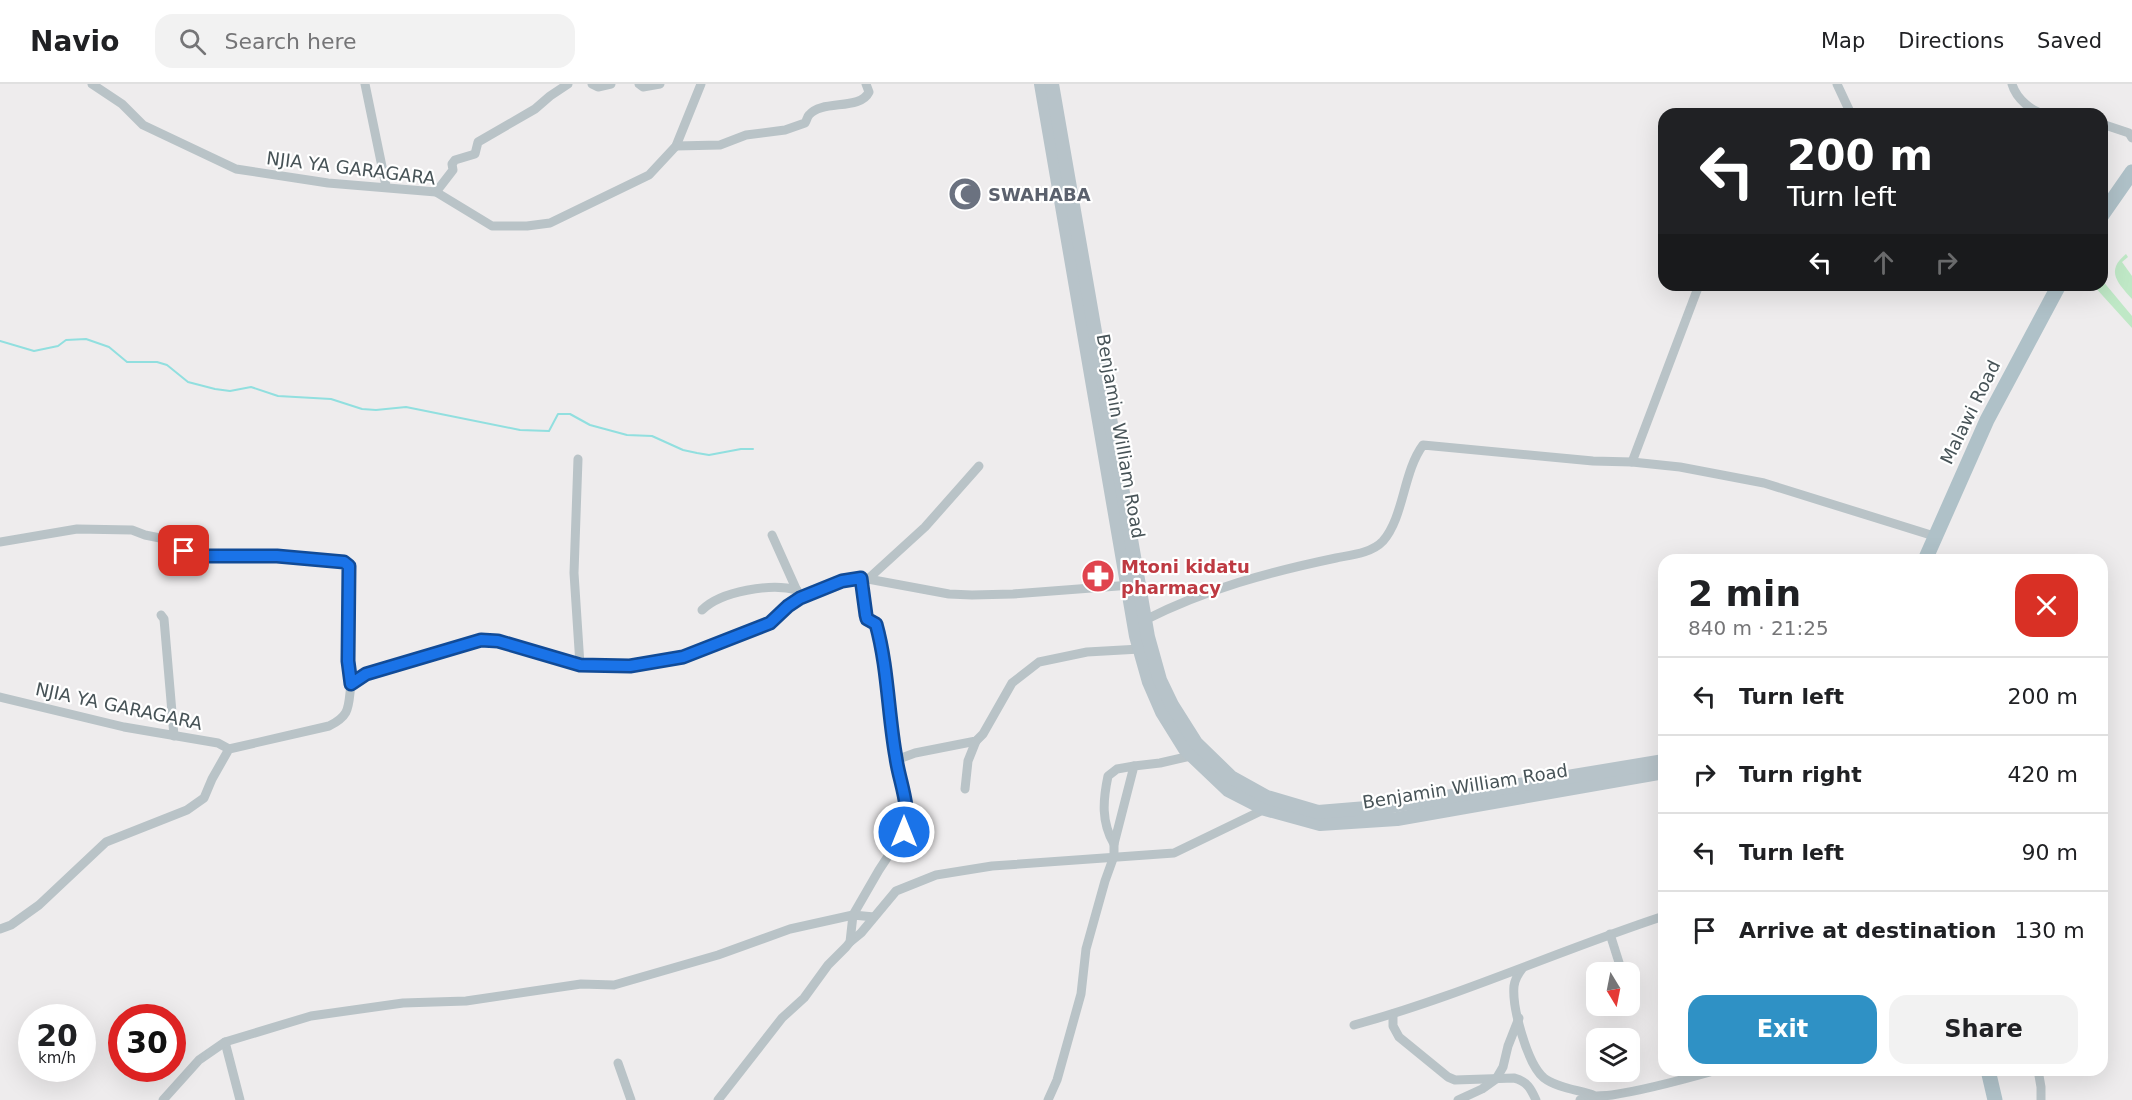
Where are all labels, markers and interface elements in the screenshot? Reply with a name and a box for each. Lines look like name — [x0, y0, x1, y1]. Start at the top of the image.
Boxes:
search box — [155, 14, 575, 68]
text: Navio — [30, 25, 119, 58]
icon: search — [176, 25, 209, 58]
text: Search here — [224, 29, 357, 54]
text: Map — [1821, 29, 1865, 53]
text: Directions — [1898, 29, 2004, 53]
text: Saved — [2037, 29, 2102, 53]
text: 200 m — [1787, 131, 1933, 180]
icon: left — [1688, 132, 1766, 210]
street label: NJIA YA GARAGARA — [265, 147, 437, 189]
mosque icon: SWAHABA — [947, 176, 983, 212]
text: Turn left — [1787, 181, 1897, 212]
place label: SWAHABA — [988, 184, 1091, 205]
icon: left — [1804, 246, 1837, 279]
icon: ahead — [1867, 246, 1900, 279]
icon: right — [1930, 246, 1963, 279]
street label: Benjamin William Road — [1093, 332, 1149, 540]
street label: Malawi Road — [1936, 357, 2004, 467]
pin — [158, 525, 209, 576]
icon: arrive — [167, 534, 200, 567]
place label: Mtoni kidatu pharmacy — [1121, 556, 1250, 598]
pharmacy icon: Mtoni kidatu pharmacy — [1080, 558, 1116, 594]
text: 2 min — [1688, 573, 1801, 614]
button: close — [2015, 574, 2078, 637]
text: 840 m · 21:25 — [1688, 616, 1829, 640]
street label: NJIA YA GARAGARA — [34, 678, 205, 734]
icon: left — [1688, 680, 1721, 713]
text: Turn left — [1739, 684, 1844, 709]
text: 200 m — [2008, 684, 2078, 709]
icon: right — [1688, 758, 1721, 791]
street label: Benjamin William Road — [1361, 759, 1569, 813]
text: Turn right — [1739, 762, 1862, 787]
text: 420 m — [2008, 762, 2078, 787]
position arrow — [872, 800, 936, 864]
icon: left — [1688, 836, 1721, 869]
text: Turn left — [1739, 840, 1844, 865]
text: 90 m — [2022, 840, 2078, 865]
icon: arrive — [1688, 914, 1721, 947]
text: Arrive at destination — [1739, 918, 1996, 943]
text: 130 m — [2014, 918, 2085, 943]
north arrow — [1586, 962, 1640, 1016]
map controls — [1586, 962, 1640, 1082]
button: Exit — [1688, 995, 1877, 1064]
button: Share — [1889, 995, 2078, 1064]
speed limit sign: 30 — [108, 1004, 186, 1082]
text: 20 — [36, 1018, 78, 1053]
button: layers — [1586, 1028, 1640, 1082]
text: km/h — [38, 1049, 76, 1067]

